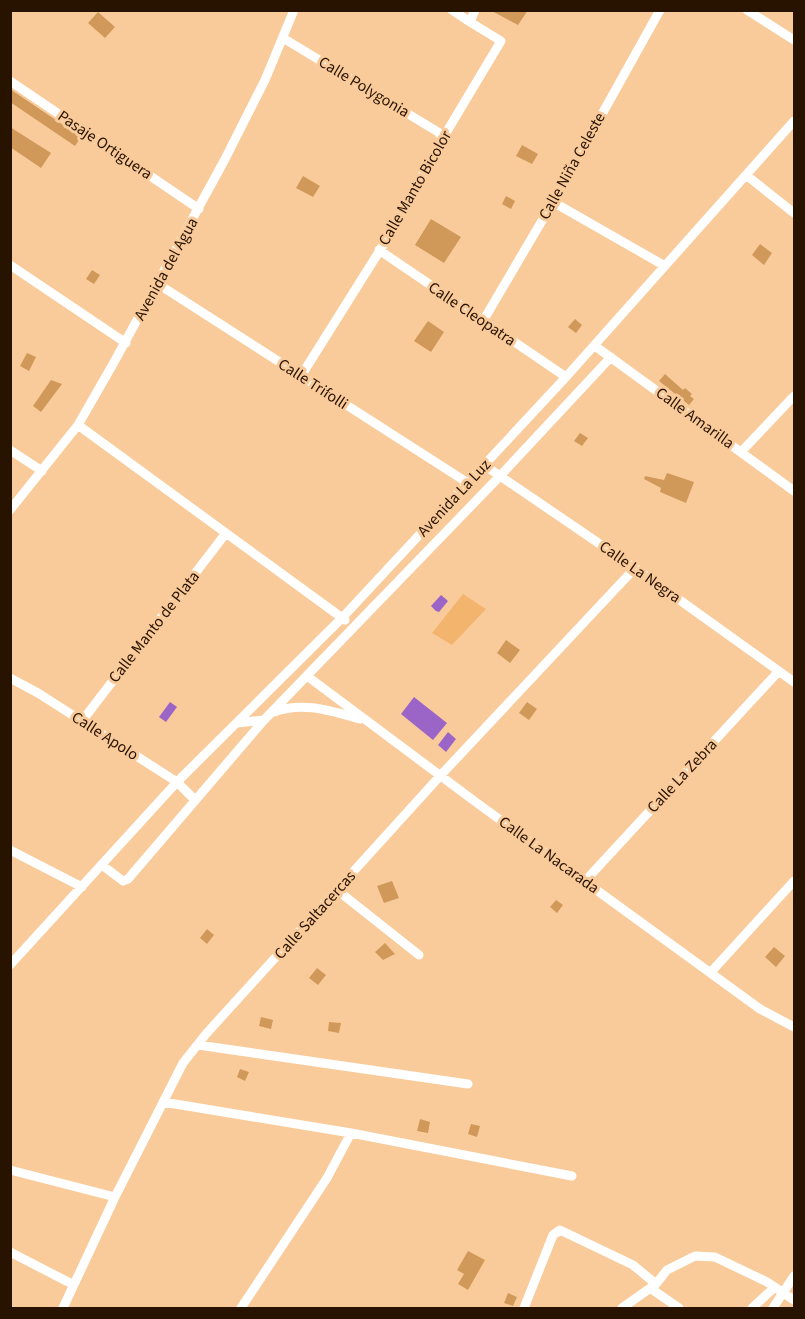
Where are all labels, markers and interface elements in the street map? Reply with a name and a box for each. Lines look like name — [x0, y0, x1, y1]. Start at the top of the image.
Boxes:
street label: Calle Polygonia — [314, 51, 414, 123]
street label: Pasaje Ortiguera — [53, 105, 157, 185]
street label: Calle Niña Celeste — [533, 108, 611, 224]
street label: Calle Manto Bicolor — [373, 126, 457, 249]
street label: Avenida del Agua — [129, 214, 203, 324]
street label: Calle Cleopatra — [424, 277, 520, 351]
street label: Calle Trifolli — [274, 353, 352, 415]
street label: Calle Amarilla — [651, 382, 739, 454]
street label: Avenida La Luz — [412, 454, 496, 542]
street label: Calle La Negra — [595, 536, 685, 608]
street label: Calle Manto de Plata — [103, 567, 205, 687]
street label: Calle Apolo — [67, 706, 143, 766]
street label: Calle La Zebra — [642, 734, 722, 818]
street label: Calle La Nacarada — [494, 811, 604, 899]
street label: Calle Saltacercas — [269, 866, 361, 964]

